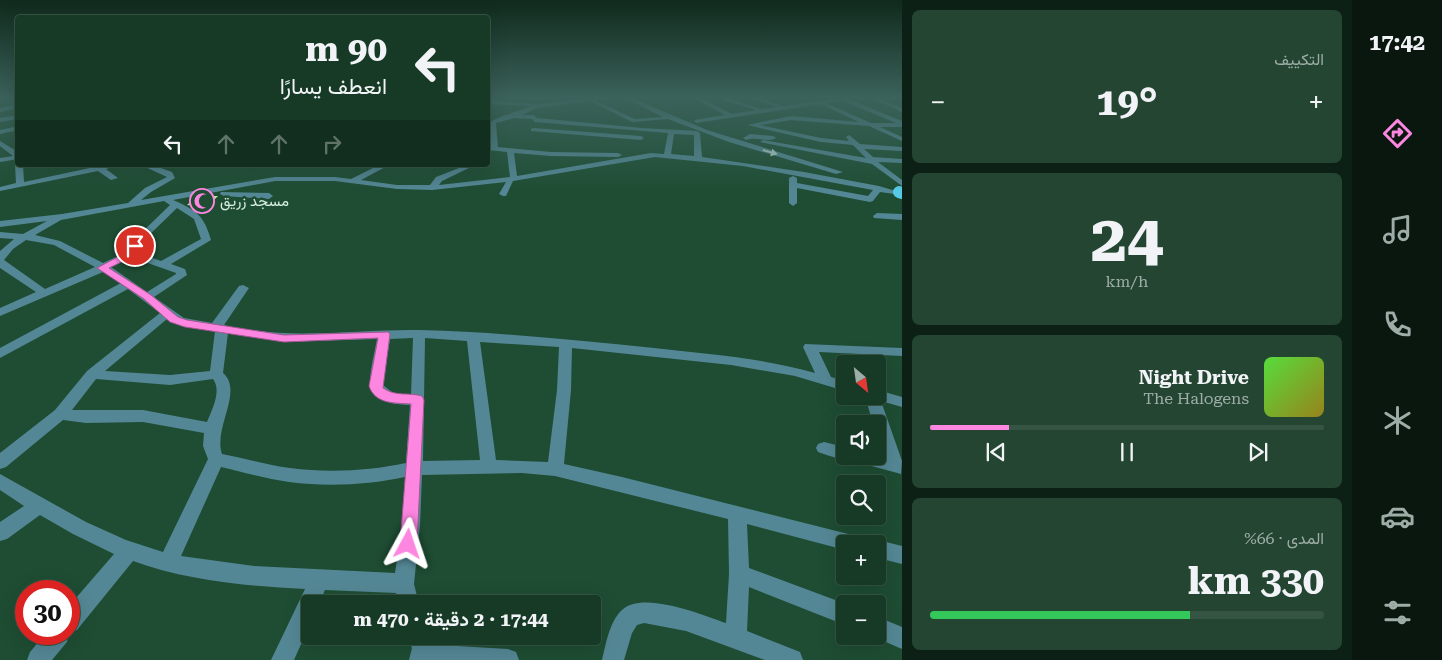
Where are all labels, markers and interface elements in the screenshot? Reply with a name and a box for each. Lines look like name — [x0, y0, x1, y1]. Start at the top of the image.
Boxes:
text: 90 m — [305, 29, 387, 70]
text: 17:42 — [1369, 30, 1425, 55]
icon: left — [405, 35, 470, 100]
text: التكييف — [1274, 50, 1324, 69]
text: انعطف يسارًا — [280, 74, 387, 99]
text: 19° — [1096, 80, 1158, 124]
text: − — [930, 86, 946, 119]
text: + — [1308, 86, 1324, 119]
icon: directions — [1380, 116, 1415, 151]
icon: left — [159, 130, 187, 158]
icon: ahead — [212, 130, 240, 158]
icon: ahead — [265, 130, 293, 158]
icon: right — [318, 130, 346, 158]
one-way arrow — [763, 148, 778, 156]
mosque icon: مسجد زريق — [189, 188, 215, 214]
place label: مسجد زريق — [220, 192, 289, 211]
text: 24 — [1091, 201, 1163, 277]
icon: music — [1380, 212, 1415, 247]
pin — [114, 225, 156, 267]
icon: arrive — [121, 232, 149, 260]
text: km/h — [1106, 272, 1148, 291]
icon: phone — [1380, 307, 1415, 342]
north arrow — [836, 355, 886, 405]
map controls — [836, 355, 886, 645]
text: Night Drive — [1139, 366, 1249, 389]
text: The Halogens — [1143, 389, 1249, 408]
icon: climate — [1380, 403, 1415, 438]
button: sound — [836, 415, 886, 465]
icon: previous — [982, 438, 1010, 466]
icon: pause — [1113, 438, 1141, 466]
icon: next — [1244, 438, 1272, 466]
button: search — [836, 475, 886, 525]
icon: car — [1380, 499, 1415, 534]
position arrow — [381, 517, 433, 569]
text: المدى · 66% — [1244, 529, 1324, 548]
button: + — [836, 535, 886, 585]
text: 330 km — [1188, 559, 1324, 603]
speed limit sign: 30 — [15, 580, 80, 645]
button: − — [836, 595, 886, 645]
icon: filters — [1380, 595, 1415, 630]
text: 17:44 · 2 دقيقة · 470 m — [354, 608, 548, 631]

